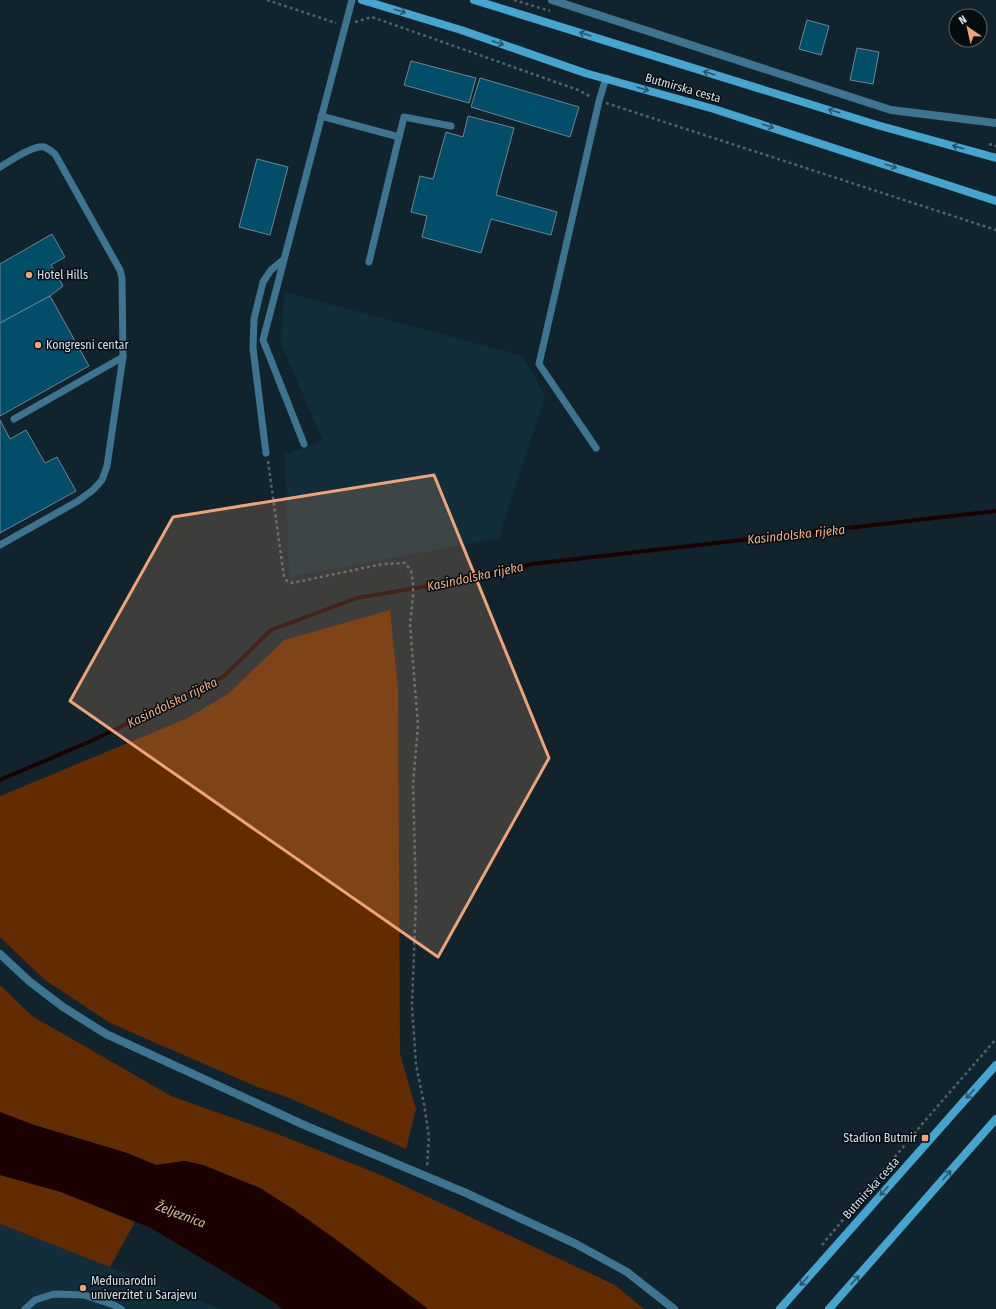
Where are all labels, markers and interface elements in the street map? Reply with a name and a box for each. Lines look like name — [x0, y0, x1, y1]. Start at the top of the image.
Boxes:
one-way arrow — [393, 8, 405, 16]
north arrow — [948, 8, 988, 48]
text: N — [956, 13, 969, 27]
one-way arrow — [579, 30, 591, 38]
one-way arrow — [491, 40, 504, 47]
one-way arrow — [703, 69, 716, 76]
street label: Butmirska cesta — [644, 71, 723, 106]
one-way arrow — [636, 86, 649, 93]
one-way arrow — [827, 107, 840, 114]
one-way arrow — [761, 123, 774, 130]
one-way arrow — [952, 143, 965, 150]
one-way arrow — [885, 163, 898, 170]
place label: Hotel Hills — [37, 268, 88, 282]
marker: Hotel Hills — [24, 270, 34, 280]
place label: Kongresni centar — [46, 338, 129, 352]
marker: Kongresni centar — [33, 340, 43, 350]
water label: Kasindolska rijeka — [746, 522, 846, 547]
water label: Kasindolska rijeka — [426, 559, 525, 594]
water label: Kasindolska rijeka — [125, 674, 220, 731]
one-way arrow — [966, 1089, 975, 1099]
place label: Stadion Butmir — [843, 1131, 918, 1145]
marker: Stadion Butmir — [920, 1133, 930, 1143]
street label: Butmirska cesta — [840, 1154, 902, 1222]
one-way arrow — [942, 1170, 951, 1181]
one-way arrow — [879, 1186, 888, 1197]
water label: Željeznica — [153, 1198, 208, 1231]
place label: Međunarodni univerzitet u Sarajevu — [91, 1274, 197, 1302]
one-way arrow — [850, 1275, 859, 1285]
one-way arrow — [800, 1276, 809, 1286]
marker: Međunarodni univerzitet u Sarajevu — [78, 1283, 88, 1293]

